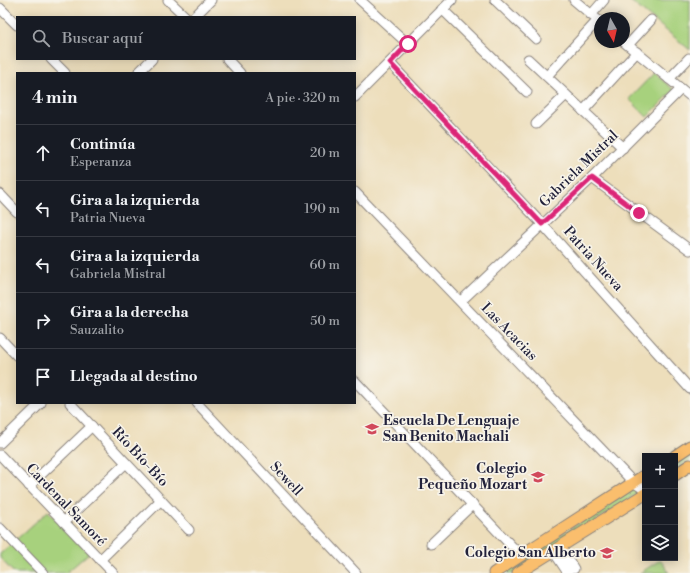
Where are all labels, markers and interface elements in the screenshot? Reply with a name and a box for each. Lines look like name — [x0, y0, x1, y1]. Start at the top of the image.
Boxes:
north arrow — [594, 12, 630, 48]
search box — [16, 16, 356, 60]
icon: search — [30, 27, 52, 49]
text: Buscar aquí — [62, 29, 143, 48]
route start — [399, 35, 417, 53]
text: 4 min — [32, 87, 77, 109]
text: A pie · 320 m — [265, 90, 340, 106]
street label: Gabriela Mistral — [536, 127, 622, 211]
text: Continúa — [70, 135, 135, 154]
icon: ahead — [32, 142, 54, 164]
text: 20 m — [310, 145, 340, 161]
text: Esperanza — [70, 154, 131, 170]
text: Gira a la izquierda — [70, 191, 200, 210]
icon: left — [32, 198, 54, 220]
text: 190 m — [304, 201, 340, 217]
route end — [630, 204, 648, 222]
text: Patria Nueva — [70, 210, 145, 226]
street label: Patria Nueva — [559, 223, 627, 296]
text: Gira a la izquierda — [70, 247, 200, 266]
icon: left — [32, 254, 54, 276]
text: 60 m — [309, 257, 340, 273]
text: Gabriela Mistral — [70, 266, 166, 282]
street label: Las Acacias — [477, 299, 541, 365]
text: Gira a la derecha — [70, 303, 189, 322]
icon: right — [32, 310, 54, 332]
text: 50 m — [310, 313, 340, 329]
text: Sauzalito — [70, 322, 124, 338]
icon: arrive — [32, 366, 54, 388]
text: Llegada al destino — [70, 367, 198, 386]
place label: Escuela De Lenguaje San Benito Machali — [383, 412, 520, 446]
school or university icon: Escuela De Lenguaje San Benito Machali — [364, 421, 380, 437]
street label: Río Bío-Bío — [108, 423, 172, 491]
map controls — [642, 453, 678, 561]
button: + — [642, 453, 678, 489]
street label: Sewell — [266, 458, 306, 500]
street label: Cardenal Samoré — [22, 460, 110, 550]
place label: Colegio Pequeño Mozart — [418, 460, 528, 494]
school or university icon: Colegio Pequeño Mozart — [530, 469, 546, 485]
button: − — [642, 489, 678, 525]
button: layers — [642, 525, 678, 561]
place label: Colegio San Alberto — [465, 544, 596, 562]
school or university icon: Colegio San Alberto — [599, 545, 615, 561]

